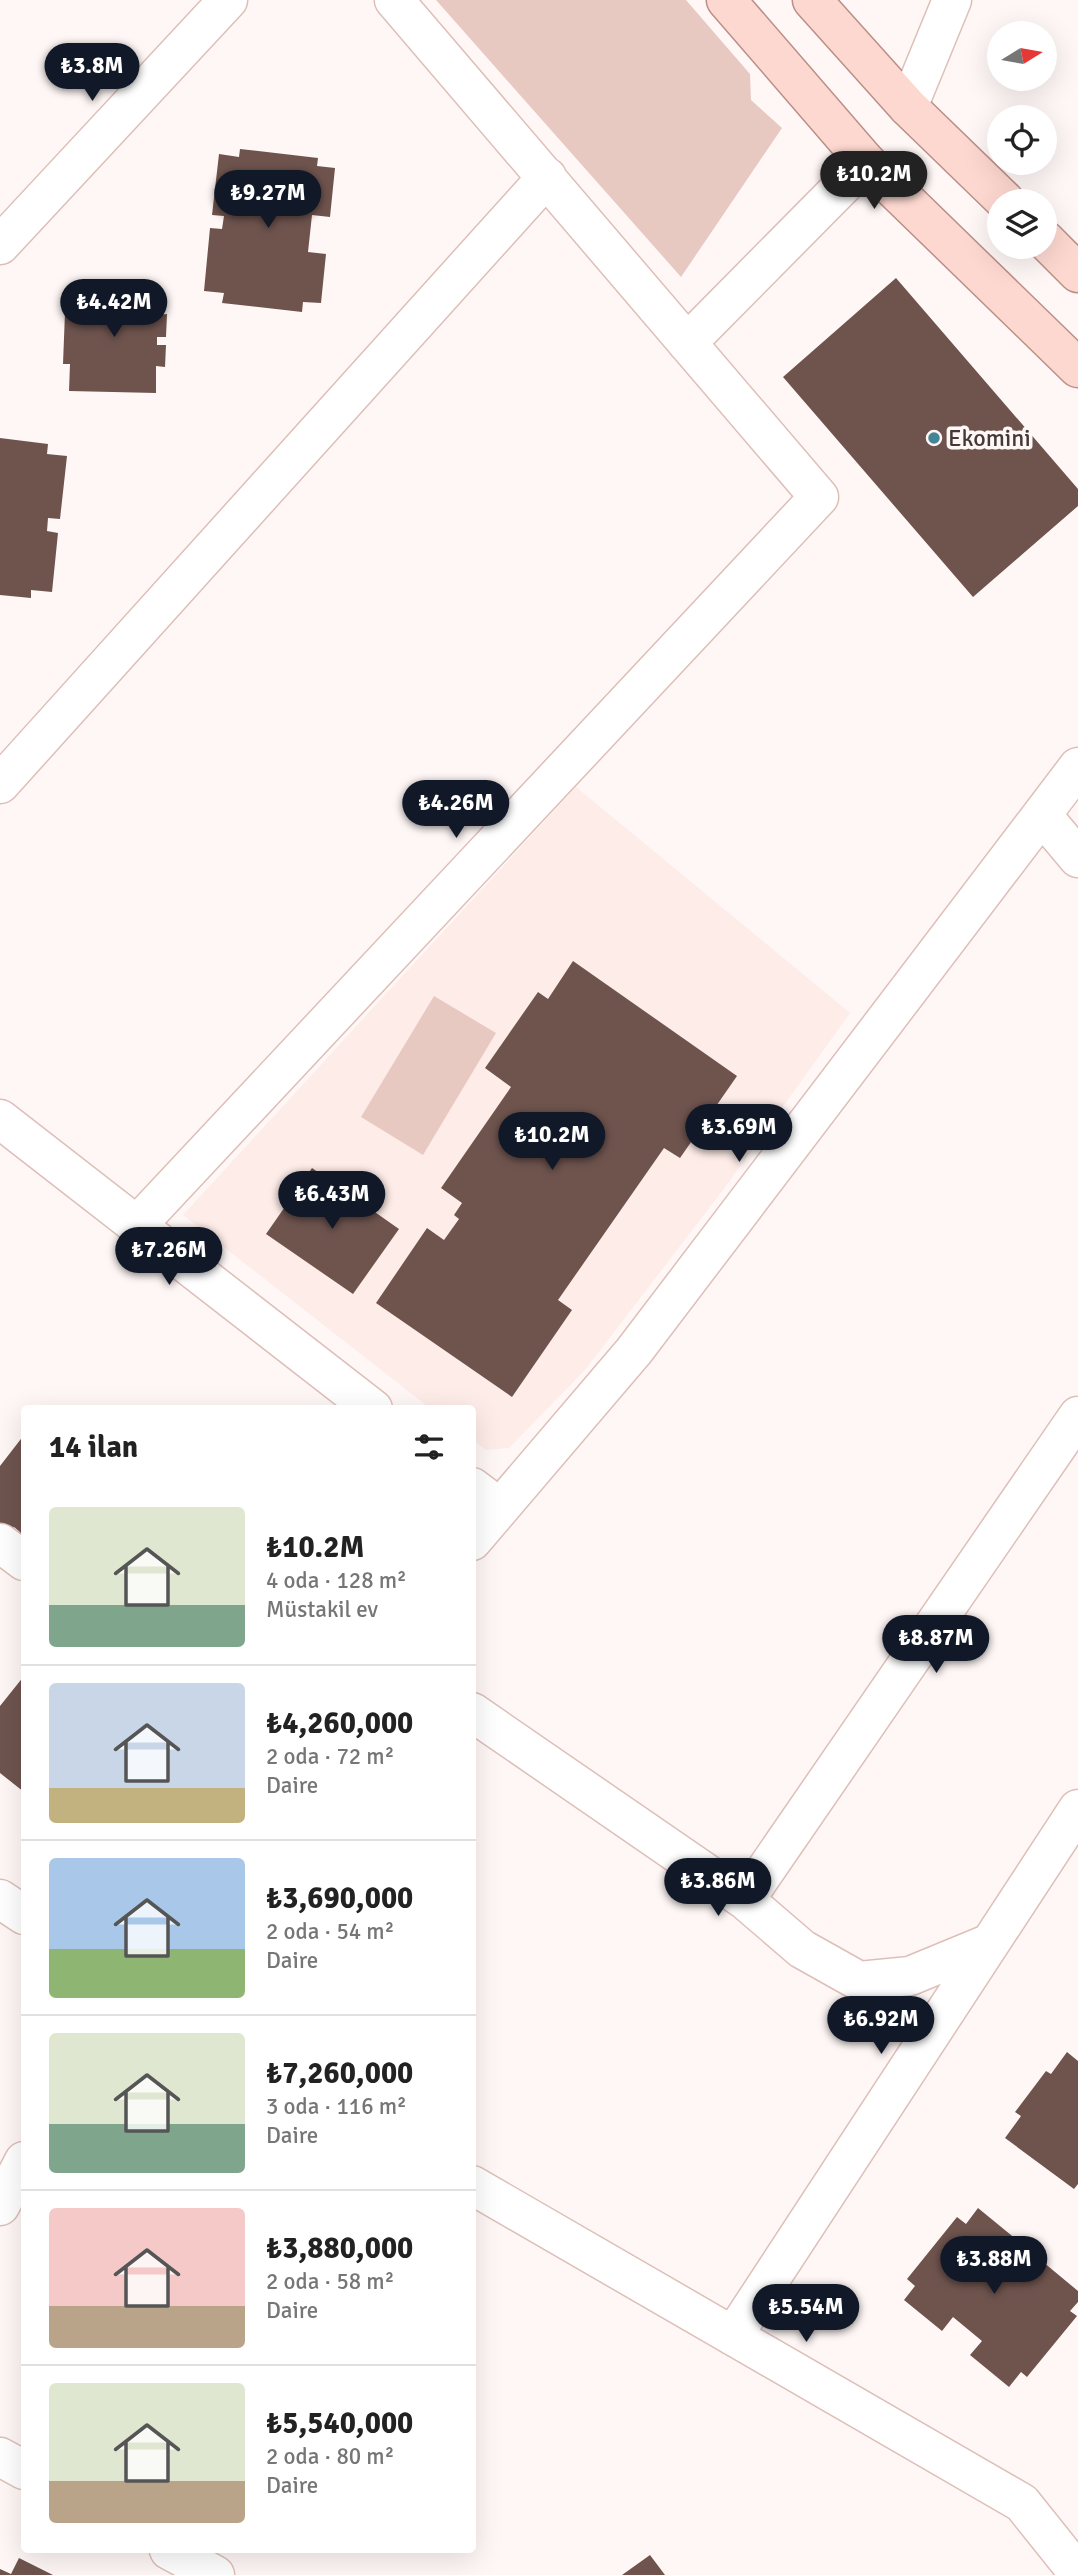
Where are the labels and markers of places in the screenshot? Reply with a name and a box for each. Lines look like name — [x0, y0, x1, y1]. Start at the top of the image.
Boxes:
pin: ₺3.8M — [43, 43, 141, 103]
pin: ₺10.2M — [817, 152, 931, 211]
pin: ₺9.27M — [211, 170, 325, 230]
pin: ₺4.42M — [57, 280, 171, 339]
place label: Ekomini — [948, 423, 1031, 453]
marker: Ekomini — [926, 430, 942, 446]
pin: ₺4.26M — [399, 780, 513, 840]
pin: ₺3.69M — [682, 1104, 796, 1164]
pin: ₺10.2M — [495, 1112, 609, 1172]
pin: ₺6.43M — [275, 1172, 389, 1231]
pin: ₺7.26M — [112, 1228, 226, 1287]
pin: ₺8.87M — [879, 1616, 993, 1675]
pin: ₺3.86M — [661, 1858, 775, 1918]
pin: ₺6.92M — [824, 1996, 938, 2056]
pin: ₺3.88M — [937, 2236, 1051, 2296]
pin: ₺5.54M — [749, 2284, 863, 2344]

